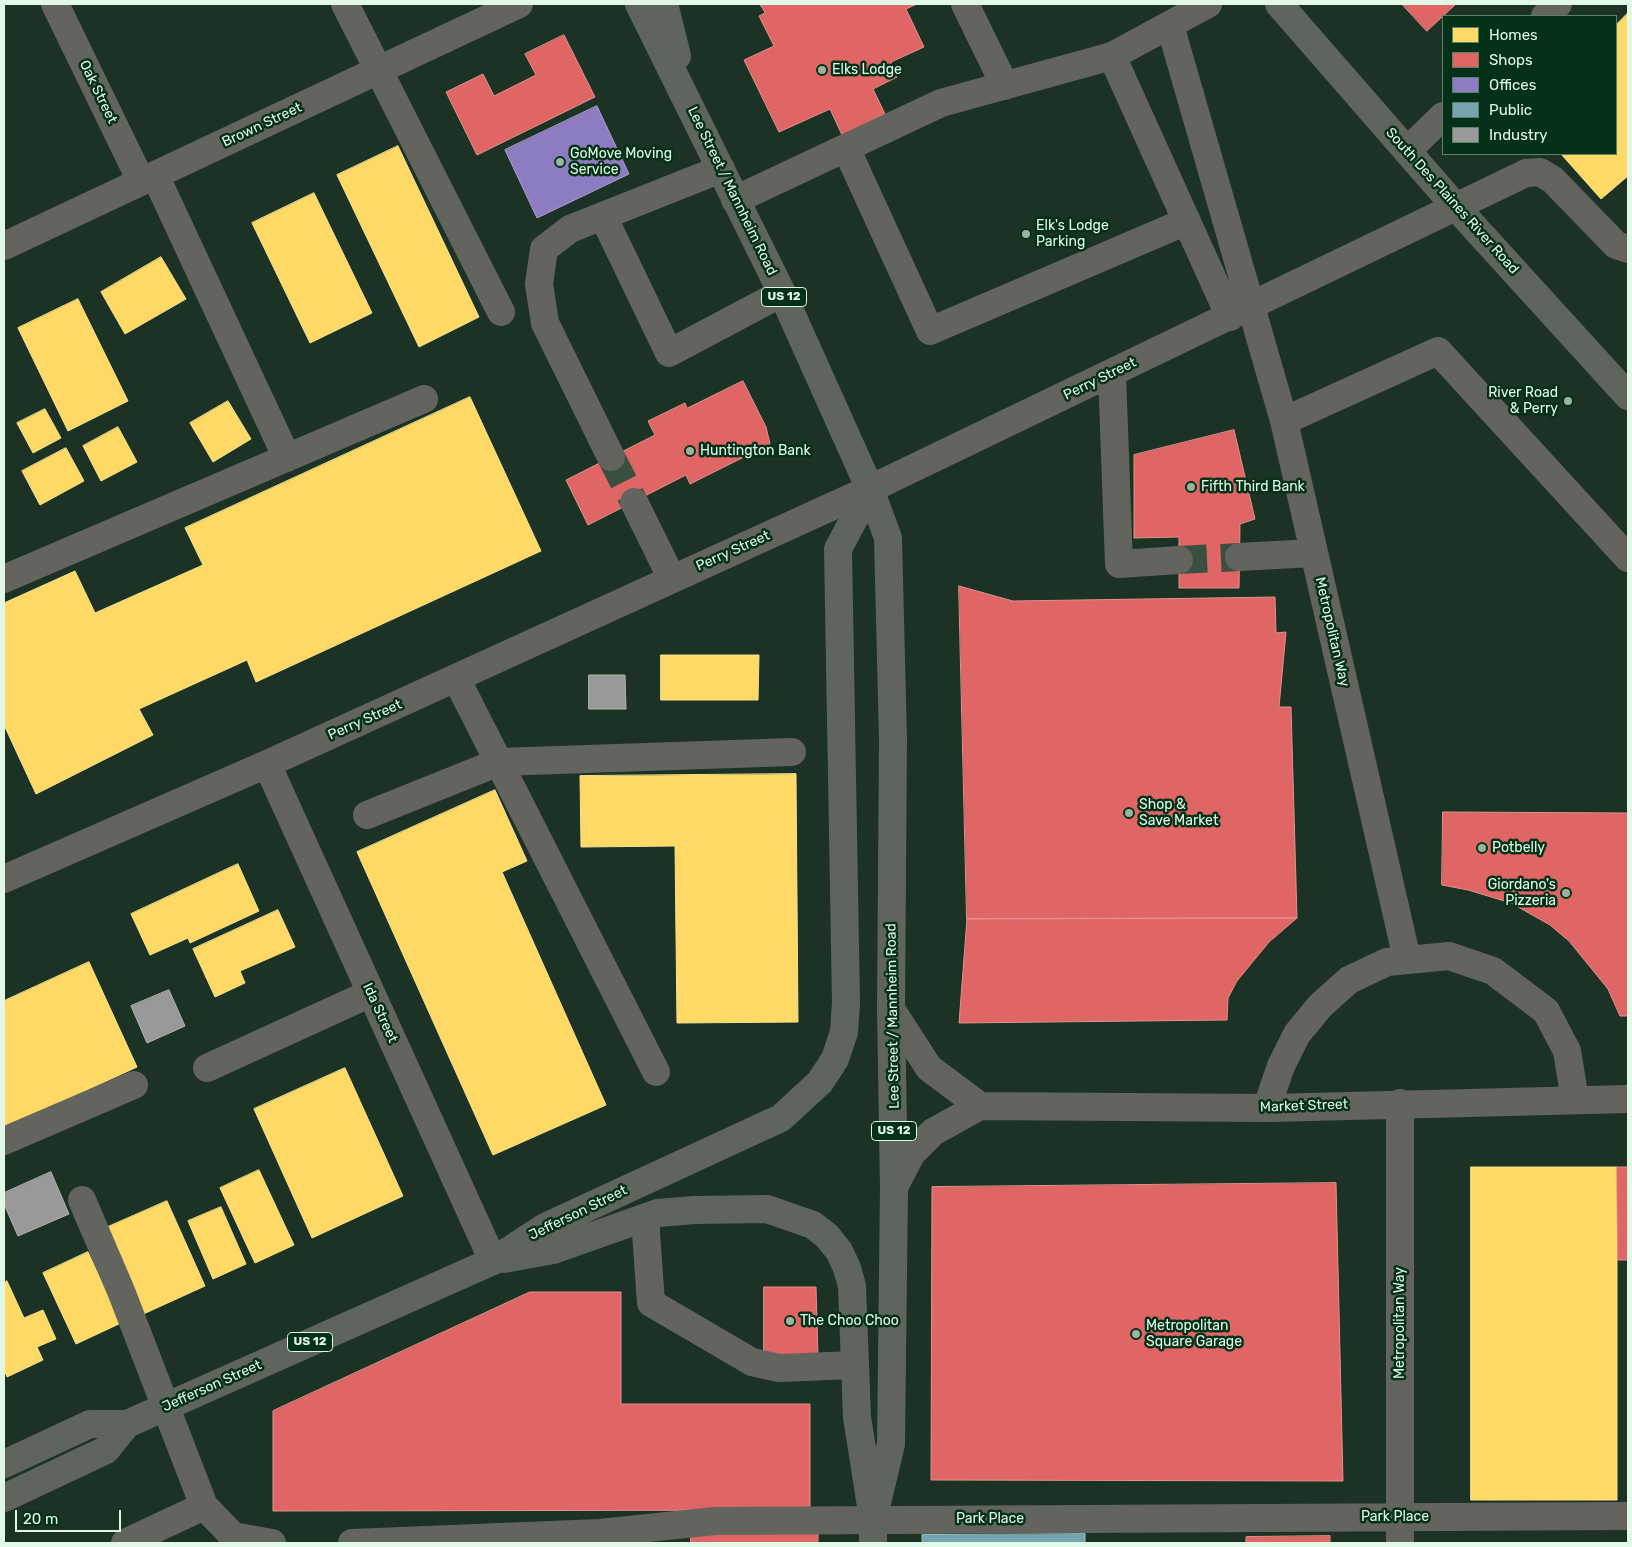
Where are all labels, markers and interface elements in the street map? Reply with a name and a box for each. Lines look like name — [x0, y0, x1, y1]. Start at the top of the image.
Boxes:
legend — [1442, 15, 1617, 155]
text: Homes — [1489, 26, 1538, 44]
text: Shops — [1489, 51, 1533, 69]
street label: Oak Street — [75, 58, 121, 126]
place label: Elks Lodge — [832, 62, 902, 78]
marker: Elks Lodge — [816, 64, 828, 76]
text: Offices — [1489, 76, 1536, 94]
street label: Brown Street — [219, 99, 305, 151]
text: Public — [1489, 101, 1532, 119]
street label: Lee Street / Mannheim Road — [684, 104, 780, 278]
street label: South Des Plaines River Road — [1382, 124, 1522, 278]
text: Industry — [1489, 126, 1548, 144]
place label: GoMove Moving Service — [570, 146, 672, 178]
marker: GoMove Moving Service — [554, 156, 566, 168]
place label: Elk's Lodge Parking — [1036, 218, 1109, 250]
marker: Elk's Lodge Parking — [1020, 228, 1032, 240]
road number: US 12 — [762, 288, 806, 306]
street label: Perry Street — [1061, 354, 1139, 404]
place label: River Road & Perry — [1488, 385, 1558, 418]
marker: River Road & Perry — [1562, 395, 1574, 407]
place label: Huntington Bank — [700, 443, 811, 459]
marker: Huntington Bank — [684, 445, 696, 457]
place label: Fifth Third Bank — [1201, 479, 1305, 495]
marker: Fifth Third Bank — [1185, 481, 1197, 493]
street label: Perry Street — [693, 527, 773, 575]
street label: Metropolitan Way — [1311, 576, 1353, 688]
street label: Perry Street — [325, 696, 405, 744]
place label: Shop & Save Market — [1139, 797, 1218, 830]
marker: Shop & Save Market — [1123, 807, 1135, 819]
place label: Potbelly — [1492, 840, 1545, 856]
marker: Potbelly — [1476, 842, 1488, 854]
place label: Giordano's Pizzeria — [1488, 877, 1556, 910]
marker: Giordano's Pizzeria — [1560, 887, 1572, 899]
street label: Lee Street / Mannheim Road — [883, 923, 903, 1109]
street label: Ida Street — [359, 981, 401, 1045]
street label: Market Street — [1260, 1096, 1348, 1116]
road number: US 12 — [872, 1122, 916, 1140]
street label: Jefferson Street — [526, 1182, 630, 1244]
street label: Metropolitan Way — [1392, 1267, 1408, 1379]
place label: The Choo Choo — [800, 1313, 899, 1329]
marker: The Choo Choo — [784, 1315, 796, 1327]
place label: Metropolitan Square Garage — [1146, 1318, 1242, 1350]
marker: Metropolitan Square Garage — [1130, 1328, 1142, 1340]
road number: US 12 — [288, 1332, 332, 1351]
street label: Jefferson Street — [160, 1357, 264, 1415]
scale bar — [18, 1500, 124, 1532]
street label: Park Place — [1361, 1509, 1429, 1525]
text: 20 m — [23, 1510, 58, 1528]
street label: Park Place — [956, 1511, 1024, 1527]

